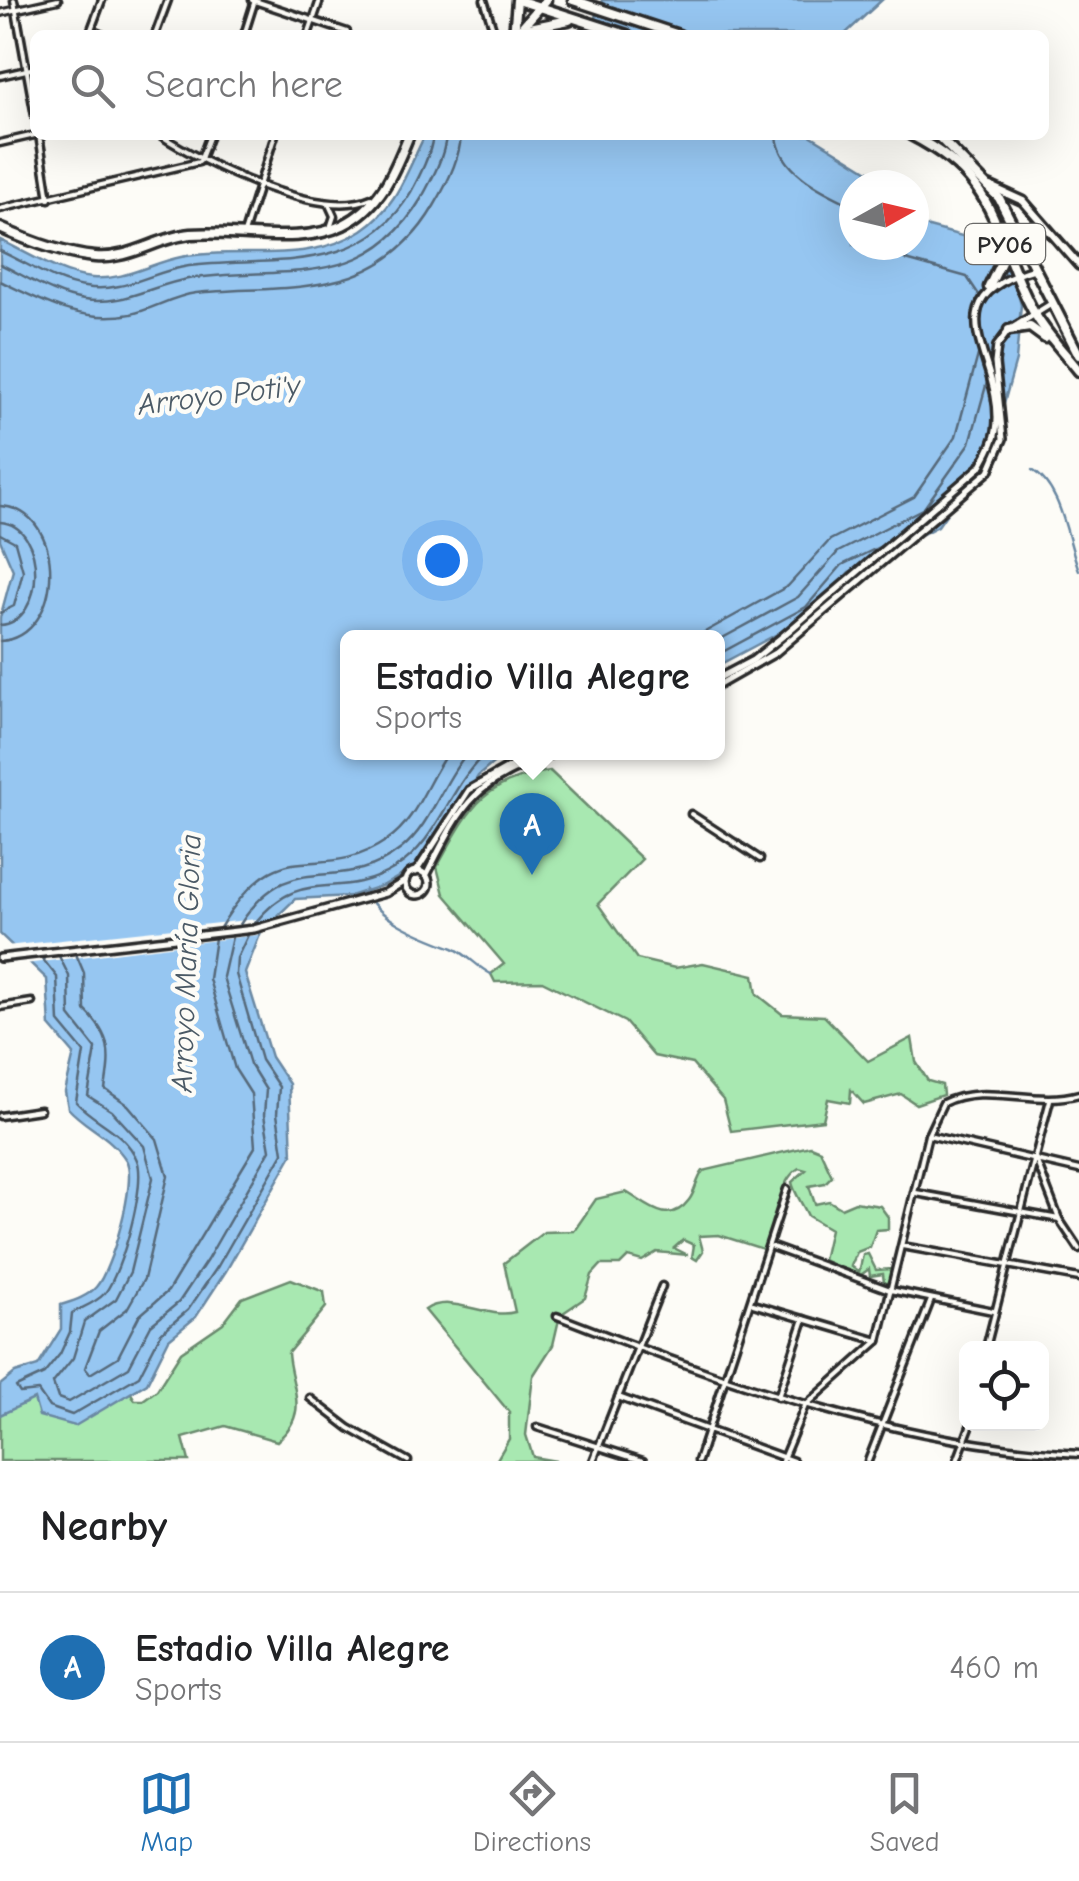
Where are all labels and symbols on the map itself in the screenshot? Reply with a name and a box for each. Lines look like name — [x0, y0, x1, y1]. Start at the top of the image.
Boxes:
north arrow — [839, 170, 929, 260]
road number: PY06 — [965, 224, 1045, 264]
water label: Arroyo Poti'y — [135, 368, 304, 423]
your location — [417, 535, 468, 586]
pin: A — [500, 792, 564, 875]
water label: Arroyo María Gloria — [164, 833, 208, 1094]

